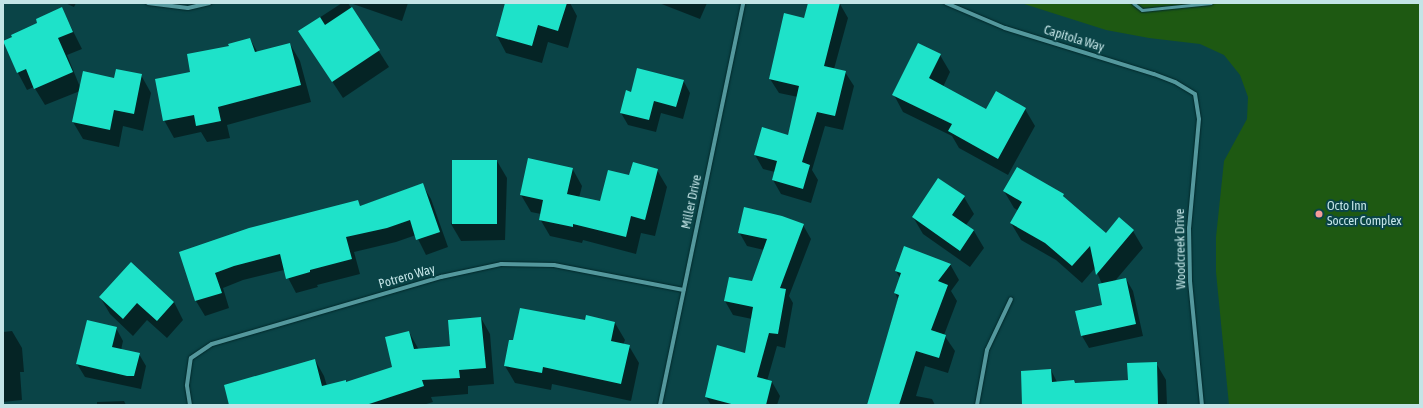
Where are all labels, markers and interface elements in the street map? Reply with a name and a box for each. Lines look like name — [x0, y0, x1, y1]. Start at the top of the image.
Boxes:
street label: Capitola Way — [1042, 22, 1106, 56]
street label: Miller Drive — [679, 173, 705, 231]
place label: Octo Inn Soccer Complex — [1327, 199, 1402, 230]
street label: Woodcreek Drive — [1172, 209, 1190, 289]
marker: Octo Inn Soccer Complex — [1314, 209, 1324, 219]
street label: Potrero Way — [377, 262, 437, 292]

